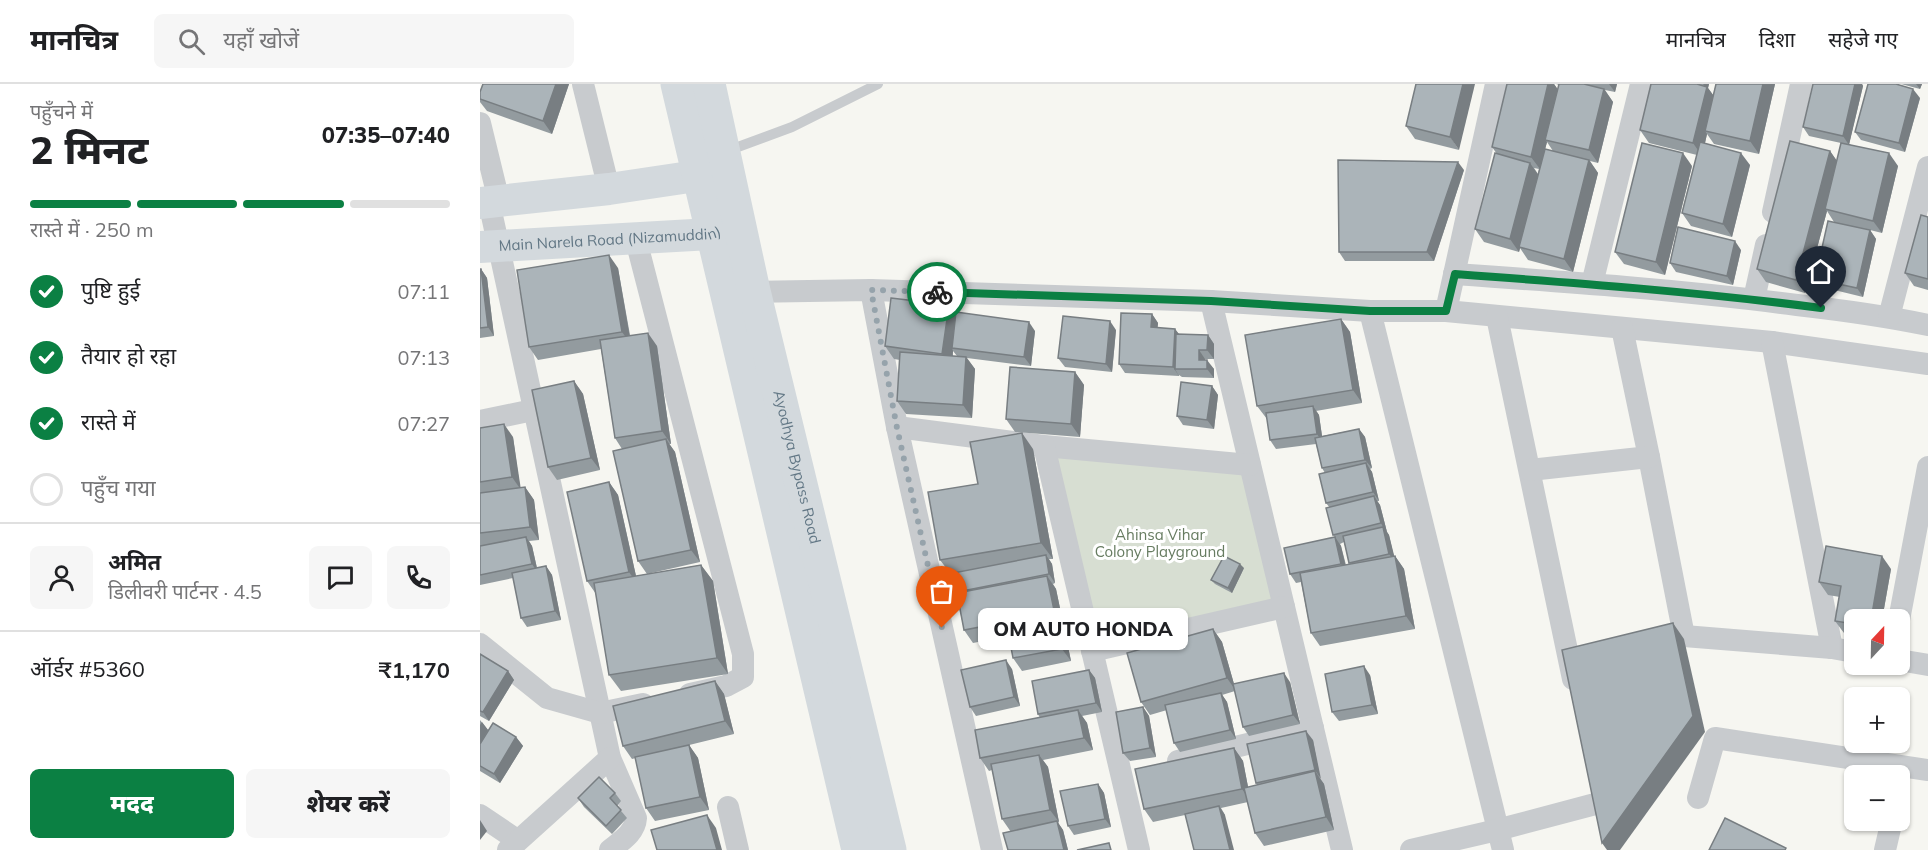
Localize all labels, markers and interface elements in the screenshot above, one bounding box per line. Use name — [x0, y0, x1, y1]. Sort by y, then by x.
search box — [154, 14, 574, 68]
text: मानचित्र — [30, 22, 118, 57]
icon: search — [175, 25, 208, 58]
text: यहाँ खोजें — [223, 26, 299, 54]
text: मानचित्र — [1666, 26, 1726, 52]
text: दिशा — [1759, 26, 1795, 52]
text: सहेजे गए — [1828, 26, 1898, 52]
text: पहुँचने में — [30, 99, 93, 124]
text: 07:35–07:40 — [322, 121, 450, 149]
text: 2 मिनट — [30, 125, 148, 174]
text: रास्ते में · 250 m — [30, 217, 154, 242]
street label: Main Narela Road (Nizamuddin) — [498, 221, 723, 255]
pin — [1795, 246, 1846, 308]
icon: home — [1804, 255, 1837, 288]
courier — [907, 262, 967, 322]
icon: check — [30, 275, 63, 308]
text: पुष्टि हुई — [81, 276, 140, 304]
icon: bike — [921, 276, 954, 309]
text: 07:11 — [397, 279, 450, 304]
icon: check — [30, 341, 63, 374]
text: तैयार हो रहा — [81, 342, 176, 370]
text: 07:13 — [397, 345, 450, 370]
street label: Ayodhya Bypass Road — [769, 388, 825, 546]
icon: check — [30, 407, 63, 440]
text: रास्ते में — [81, 408, 136, 436]
text: 07:27 — [397, 411, 450, 436]
text: पहुँच गया — [81, 474, 156, 502]
park label: Ahinsa Vihar Colony Playground — [1095, 525, 1225, 561]
button: person — [30, 546, 93, 609]
button: chat — [309, 546, 372, 609]
button: phone — [387, 546, 450, 609]
text: अमित — [108, 548, 161, 576]
pin — [916, 566, 967, 628]
icon: bag — [925, 575, 958, 608]
text: डिलीवरी पार्टनर · 4.5 — [108, 579, 262, 604]
callout: OM AUTO HONDA — [978, 607, 1188, 649]
north arrow — [1844, 609, 1910, 675]
map controls — [1844, 609, 1910, 831]
text: OM AUTO HONDA — [993, 616, 1173, 641]
text: ऑर्डर #5360 — [30, 655, 145, 683]
text: ₹1,170 — [379, 656, 450, 684]
button: + — [1844, 687, 1910, 753]
button: − — [1844, 765, 1910, 831]
button: मदद — [30, 769, 234, 838]
button: शेयर करें — [246, 769, 450, 838]

